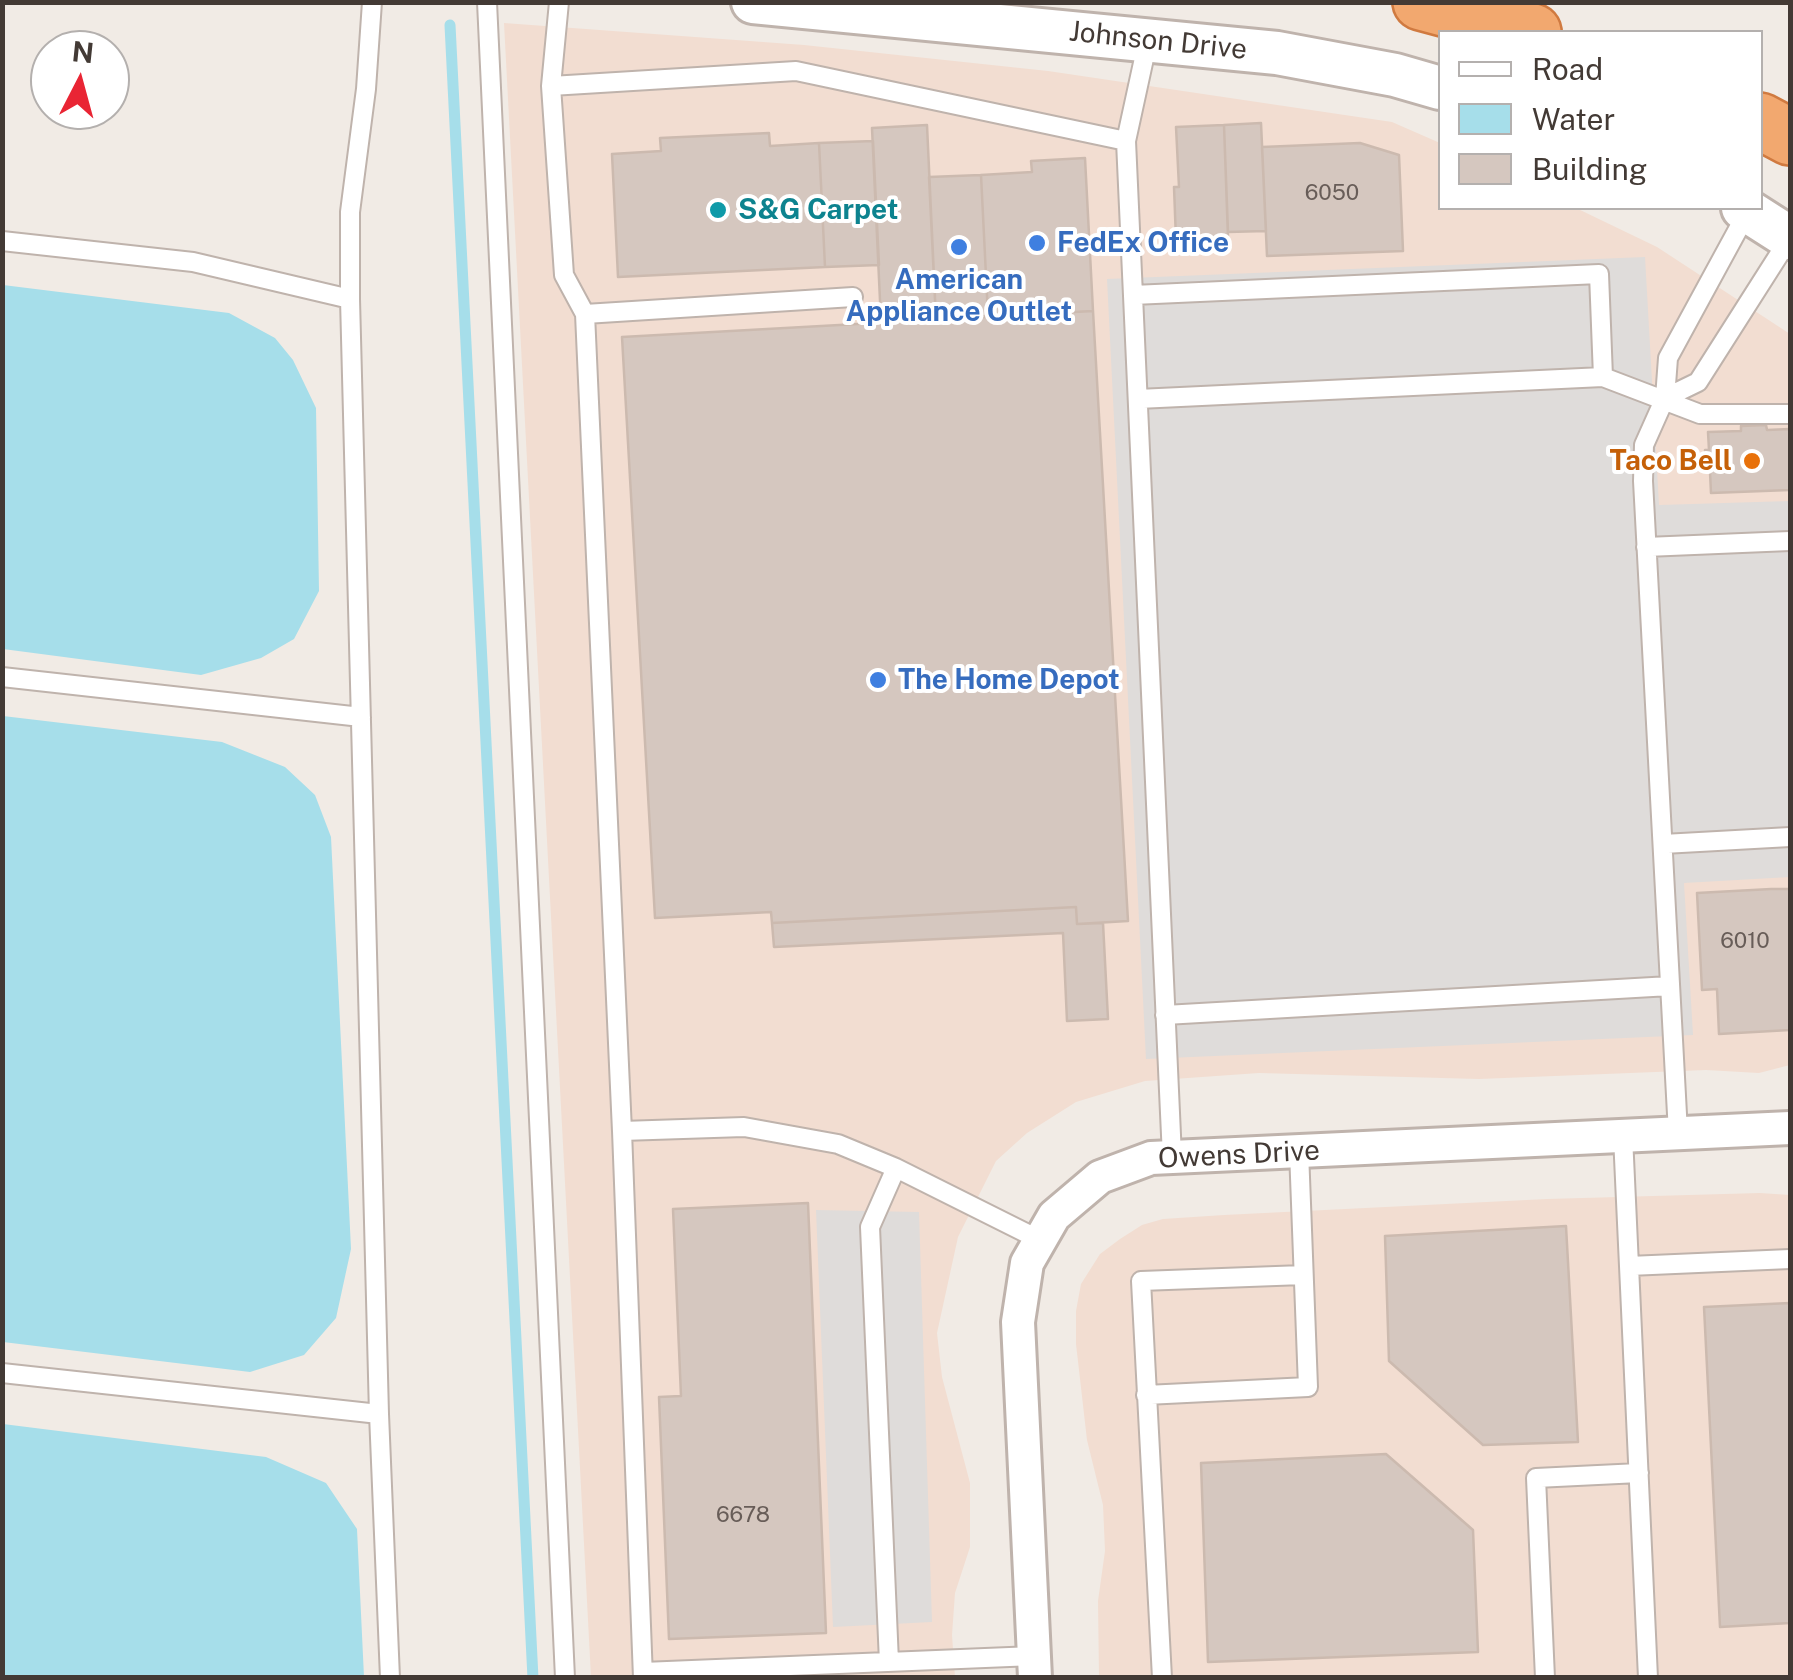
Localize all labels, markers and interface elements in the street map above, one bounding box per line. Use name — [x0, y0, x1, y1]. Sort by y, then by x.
street label: Johnson Drive — [1067, 15, 1249, 67]
north arrow — [30, 30, 130, 130]
legend — [1438, 30, 1763, 210]
text: N — [70, 34, 96, 69]
text: Road — [1532, 51, 1603, 87]
text: Water — [1532, 101, 1615, 137]
text: Building — [1532, 151, 1647, 187]
house number: 6050 — [1305, 180, 1359, 206]
place label: S&G Carpet — [738, 193, 898, 227]
marker: S&G Carpet — [707, 199, 729, 221]
place label: FedEx Office — [1057, 226, 1229, 260]
marker: FedEx Office — [1026, 232, 1048, 254]
marker: American Appliance Outlet — [948, 236, 970, 258]
place label: American Appliance Outlet — [846, 263, 1072, 329]
place label: Taco Bell — [1609, 444, 1732, 478]
marker: Taco Bell — [1741, 450, 1763, 472]
place label: The Home Depot — [898, 663, 1120, 697]
marker: The Home Depot — [867, 669, 889, 691]
house number: 6010 — [1720, 928, 1770, 954]
street label: Owens Drive — [1157, 1134, 1321, 1176]
house number: 6678 — [716, 1502, 770, 1528]

